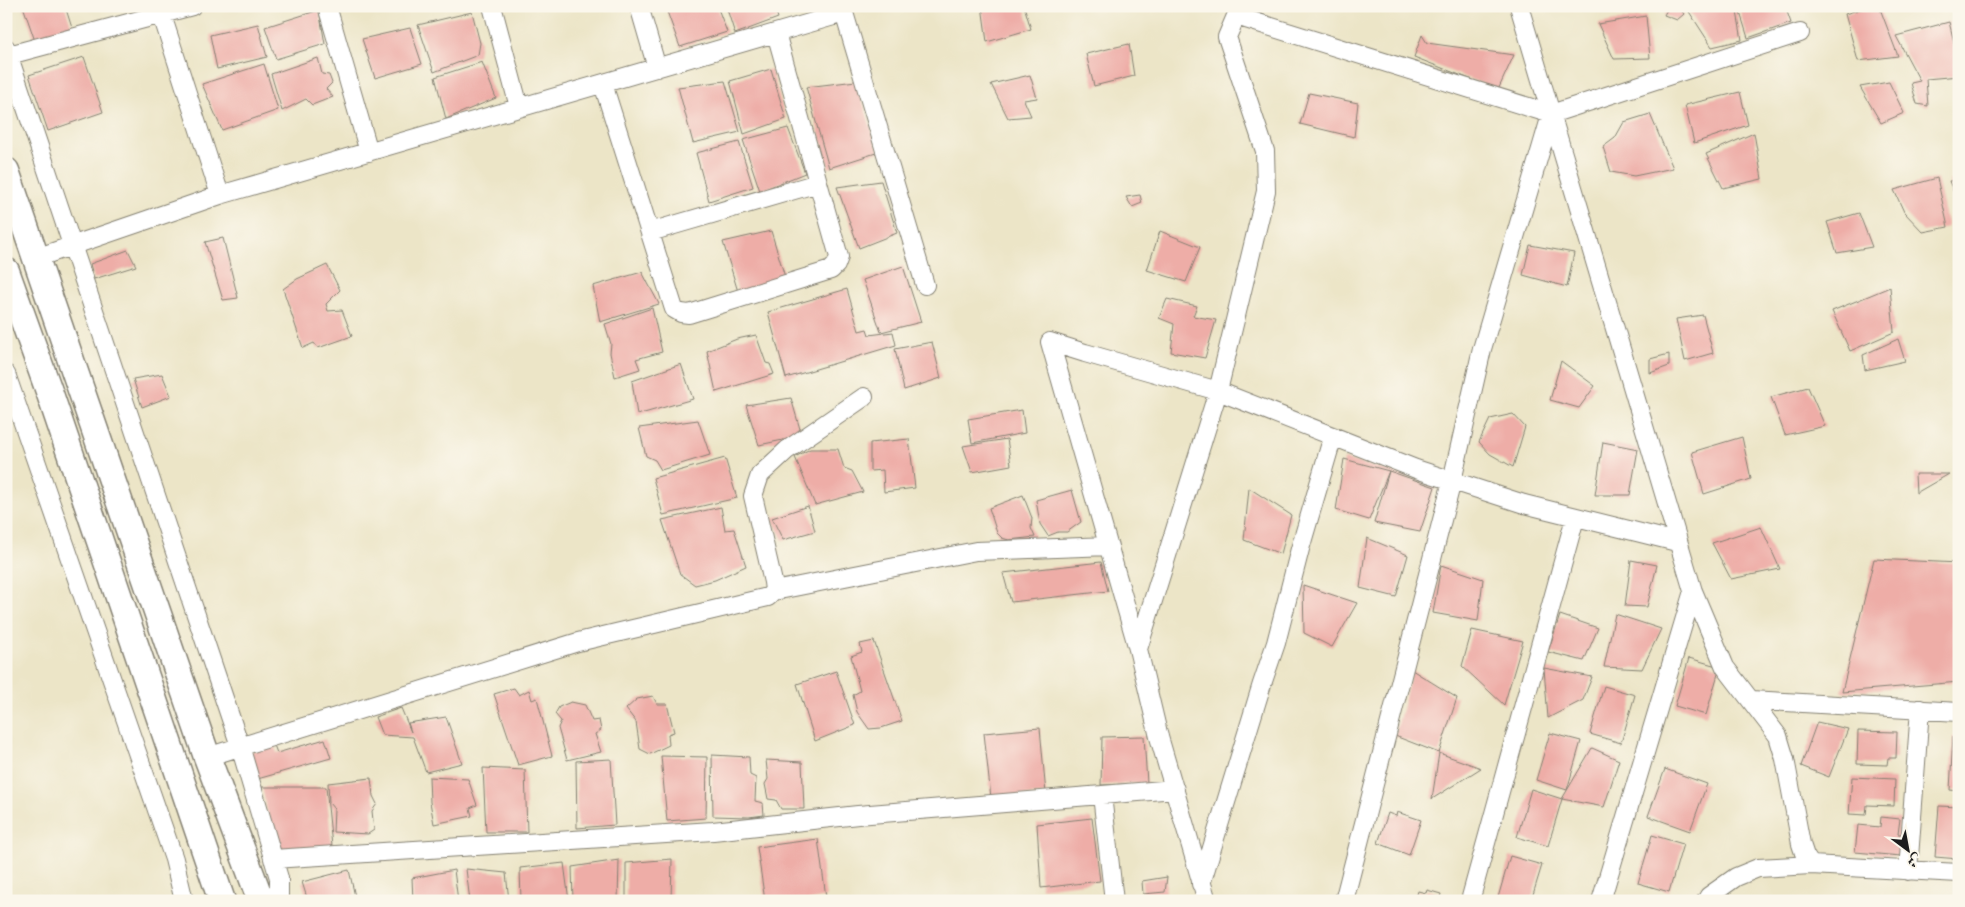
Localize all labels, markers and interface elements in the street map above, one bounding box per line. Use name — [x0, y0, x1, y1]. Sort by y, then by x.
north arrow — [1882, 824, 1932, 874]
text: ش — [1903, 847, 1925, 872]

